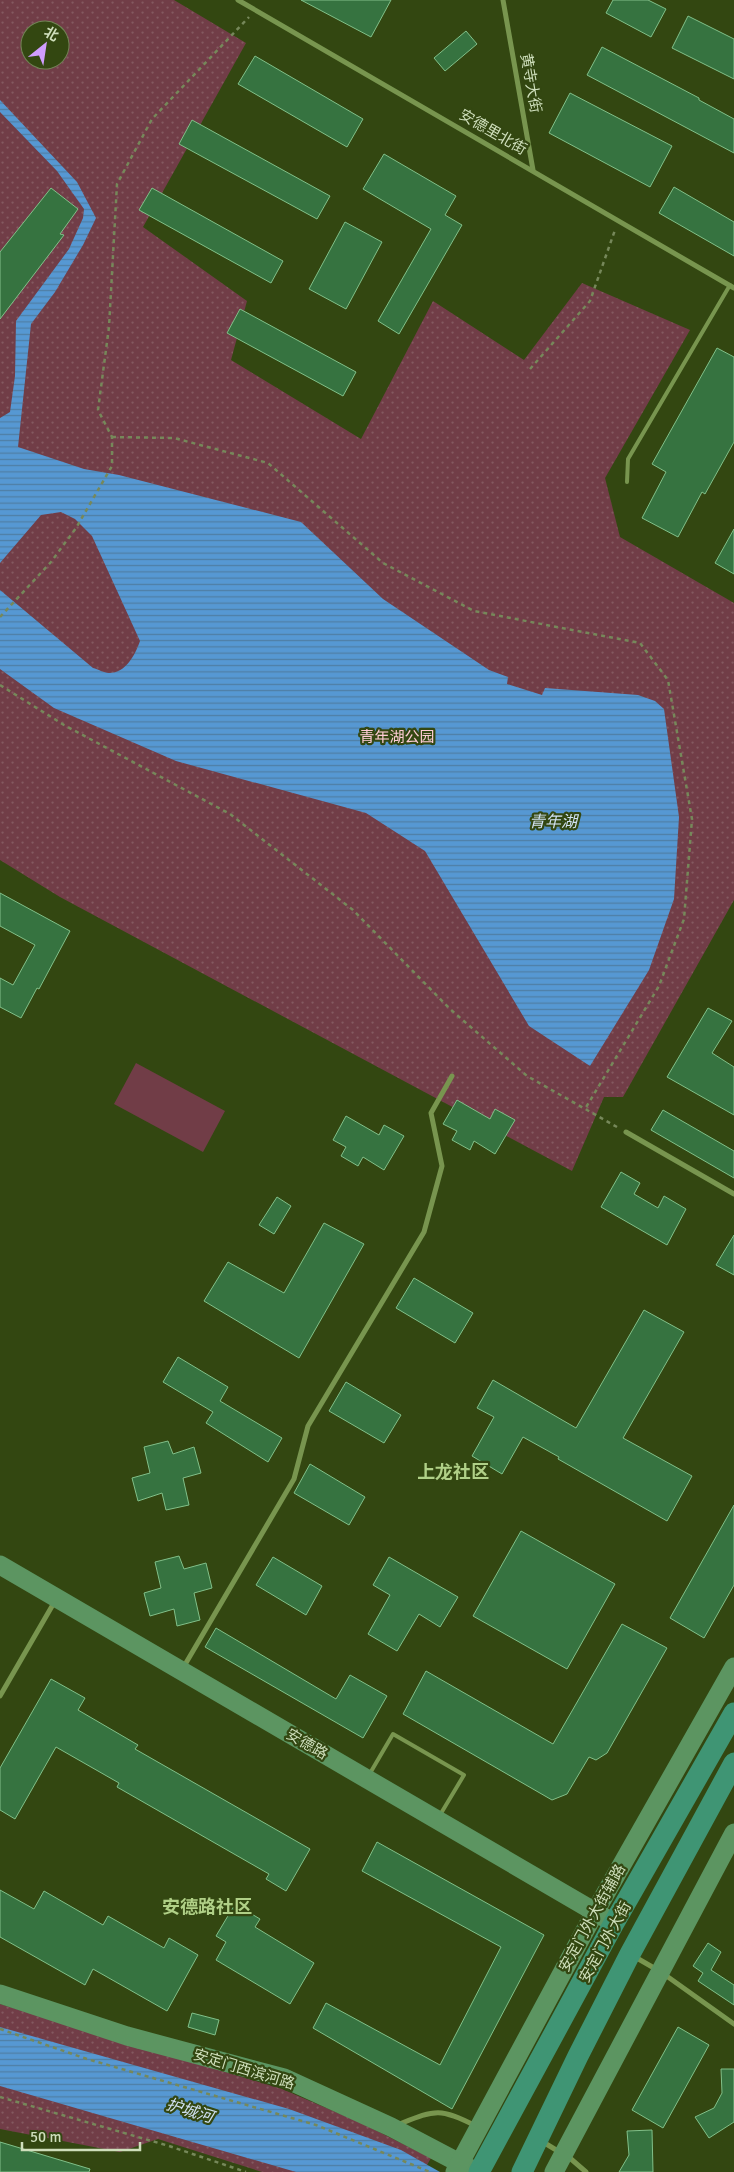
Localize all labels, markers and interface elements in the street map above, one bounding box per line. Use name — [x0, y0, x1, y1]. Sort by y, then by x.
north arrow — [20, 20, 70, 70]
text: 北 — [41, 23, 62, 45]
street label: 黄寺大街 — [517, 52, 545, 114]
street label: 安德里北街 — [456, 105, 530, 159]
park label: 青年湖公园 — [359, 728, 435, 746]
water label: 青年湖 — [529, 812, 580, 832]
district label: 上龙社区 — [417, 1461, 489, 1483]
street label: 安德路 — [283, 1725, 331, 1763]
street label: 安定门外大街辅路 — [555, 1861, 629, 1975]
district label: 安德路社区 — [162, 1896, 252, 1918]
street label: 安定门外大街 — [575, 1898, 635, 1986]
street label: 安定门西滨河路 — [191, 2045, 297, 2093]
water label: 护城河 — [164, 2094, 218, 2128]
scale bar — [22, 2120, 140, 2152]
text: 50 m — [30, 2128, 61, 2146]

